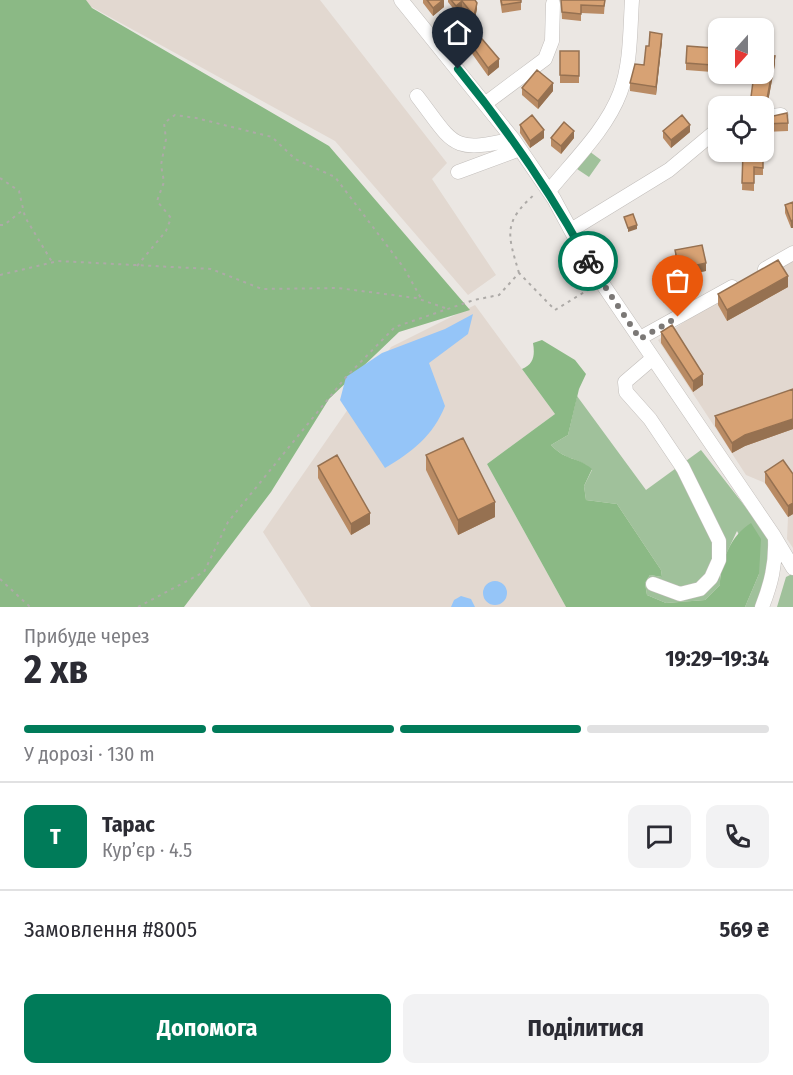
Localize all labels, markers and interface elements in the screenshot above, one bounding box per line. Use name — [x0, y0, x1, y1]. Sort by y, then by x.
pin — [432, 7, 483, 69]
icon: home — [441, 16, 474, 49]
north arrow — [708, 18, 774, 84]
map controls — [708, 18, 774, 162]
button: locate — [708, 96, 774, 162]
courier — [558, 231, 618, 291]
icon: bike — [572, 245, 605, 278]
pin — [652, 255, 703, 317]
icon: bag — [661, 264, 694, 297]
text: Прибуде через — [24, 624, 150, 648]
text: 19:29–19:34 — [665, 645, 769, 672]
text: 2 хв — [24, 647, 88, 693]
text: У дорозі · 130 m — [24, 742, 155, 766]
button: chat — [628, 805, 691, 868]
button: phone — [706, 805, 769, 868]
text: Тарас — [102, 811, 155, 838]
text: Т — [50, 823, 61, 850]
text: Кур’єр · 4.5 — [102, 838, 192, 862]
text: Замовлення #8005 — [24, 916, 197, 943]
text: 569 ₴ — [719, 916, 769, 943]
button: Допомога — [24, 994, 391, 1063]
button: Поділитися — [403, 994, 769, 1063]

